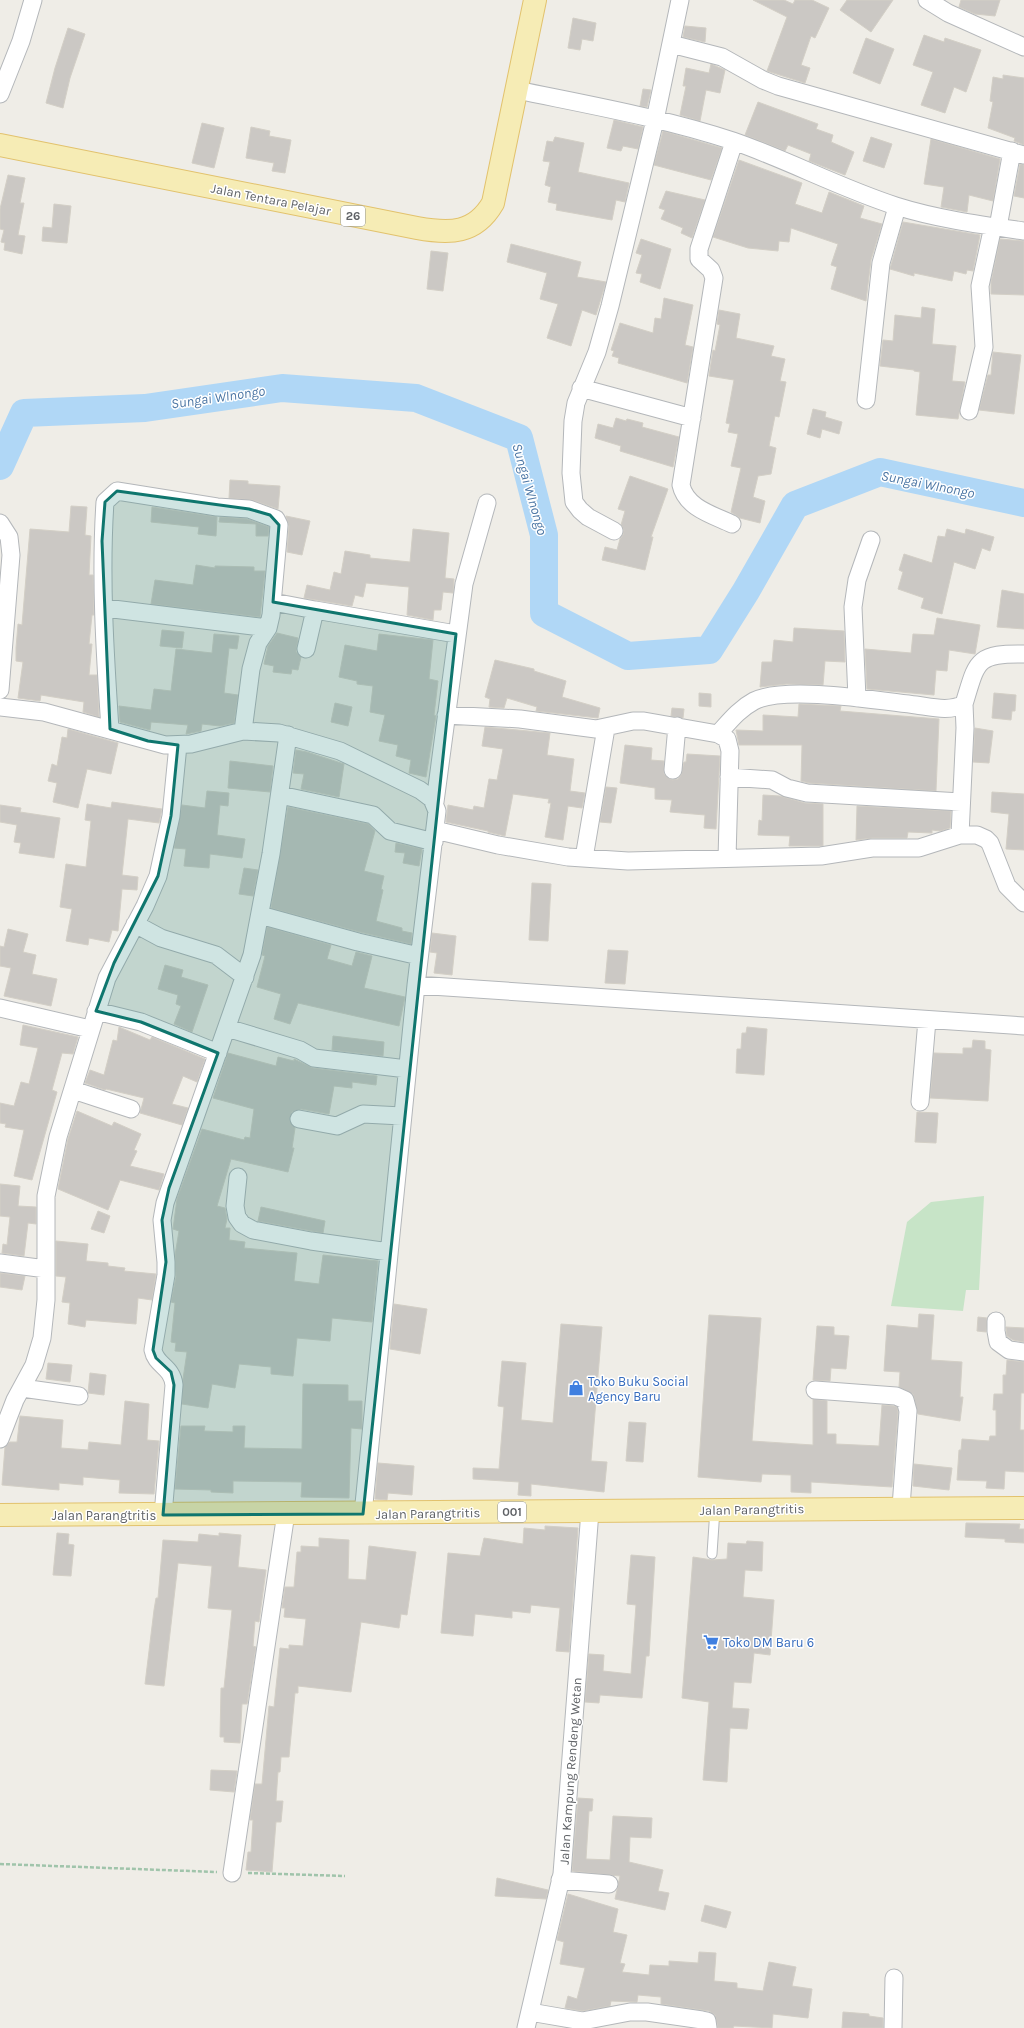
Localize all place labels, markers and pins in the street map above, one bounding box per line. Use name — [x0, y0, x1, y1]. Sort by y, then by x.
place label: Toko Buku Social Agency Baru — [588, 1374, 689, 1404]
shop icon: Toko Buku Social Agency Baru — [567, 1379, 585, 1397]
supermarket icon: Toko DM Baru 6 — [702, 1633, 720, 1651]
place label: Toko DM Baru 6 — [723, 1635, 814, 1650]

